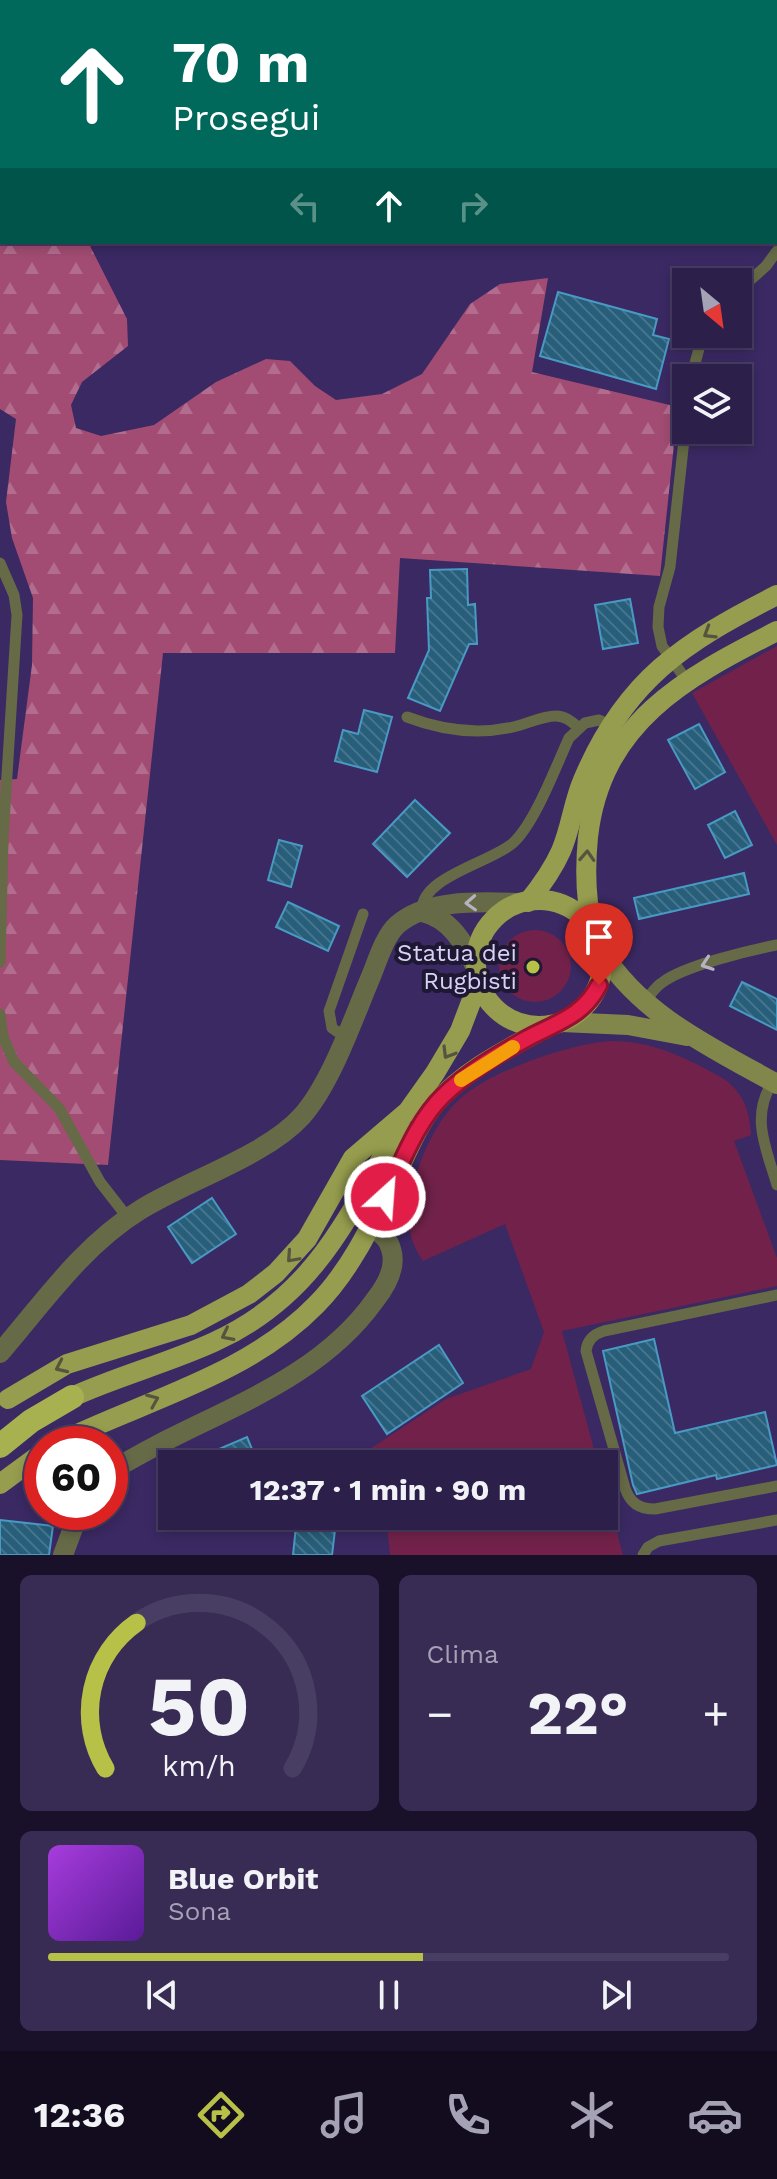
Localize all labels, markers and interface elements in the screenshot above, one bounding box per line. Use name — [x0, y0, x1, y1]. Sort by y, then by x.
text: 70 m — [172, 30, 309, 96]
icon: ahead — [40, 32, 144, 136]
text: Prosegui — [172, 97, 320, 139]
icon: left — [283, 184, 327, 228]
icon: ahead — [367, 184, 411, 228]
icon: right — [451, 184, 495, 228]
north arrow — [672, 268, 752, 348]
map controls — [672, 268, 752, 444]
button: layers — [672, 364, 752, 444]
one-way arrow — [703, 623, 718, 638]
one-way arrow — [579, 849, 596, 862]
one-way arrow — [464, 894, 477, 911]
pin — [565, 903, 633, 985]
icon: arrive — [577, 915, 621, 959]
place label: Statua dei Rugbisti — [397, 939, 517, 995]
one-way arrow — [701, 955, 715, 971]
marker: Statua dei Rugbisti — [524, 958, 542, 976]
one-way arrow — [442, 1044, 458, 1059]
position arrow — [343, 1155, 427, 1239]
one-way arrow — [287, 1247, 301, 1262]
one-way arrow — [220, 1326, 235, 1341]
one-way arrow — [54, 1358, 69, 1374]
one-way arrow — [144, 1394, 159, 1410]
speed limit sign: 60 — [24, 1426, 128, 1530]
text: 12:37 · 1 min · 90 m — [250, 1472, 526, 1507]
text: Clima — [427, 1639, 499, 1669]
text: 50 — [148, 1658, 250, 1755]
text: 22° — [527, 1678, 628, 1749]
text: − — [427, 1688, 453, 1740]
text: + — [702, 1688, 729, 1740]
text: km/h — [162, 1749, 236, 1783]
text: Blue Orbit — [168, 1861, 318, 1896]
text: Sona — [168, 1896, 231, 1926]
icon: previous — [140, 1973, 184, 2017]
icon: pause — [367, 1973, 411, 2017]
icon: next — [594, 1973, 638, 2017]
icon: directions — [193, 2087, 249, 2143]
icon: music — [316, 2087, 372, 2143]
icon: phone — [440, 2087, 496, 2143]
icon: climate — [564, 2087, 620, 2143]
icon: car — [687, 2087, 743, 2143]
text: 12:36 — [34, 2094, 125, 2136]

